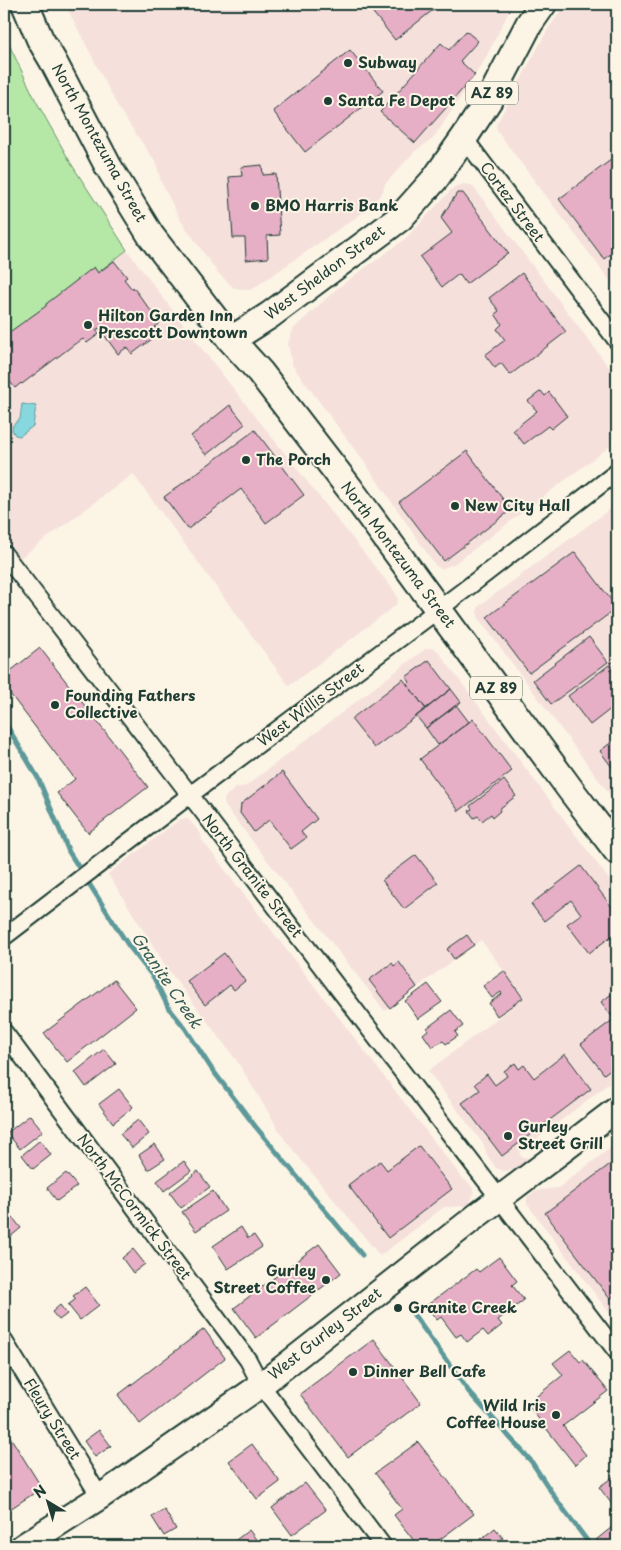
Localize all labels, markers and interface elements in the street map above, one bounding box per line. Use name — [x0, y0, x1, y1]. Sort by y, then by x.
place label: Subway — [358, 50, 417, 73]
marker: Subway — [342, 57, 354, 69]
street label: North Montezuma Street — [47, 59, 154, 226]
road number: AZ 89 — [466, 82, 518, 105]
place label: Santa Fe Depot — [338, 88, 456, 111]
marker: Santa Fe Depot — [322, 95, 334, 107]
street label: Cortez Street — [475, 156, 551, 246]
place label: BMO Harris Bank — [265, 193, 398, 216]
marker: BMO Harris Bank — [249, 200, 261, 212]
street label: West Sheldon Street — [259, 219, 389, 325]
place label: Hilton Garden Inn Prescott Downtown — [98, 303, 248, 343]
marker: Hilton Garden Inn Prescott Downtown — [82, 319, 94, 331]
place label: The Porch — [256, 447, 331, 470]
marker: The Porch — [240, 454, 252, 466]
street label: North Montezuma Street — [336, 476, 462, 632]
place label: New City Hall — [465, 493, 570, 516]
marker: New City Hall — [449, 500, 461, 512]
street label: West Willis Street — [252, 656, 368, 752]
road number: AZ 89 — [470, 676, 522, 700]
place label: Founding Fathers Collective — [65, 683, 195, 723]
marker: Founding Fathers Collective — [49, 699, 61, 711]
street label: North Granite Street — [197, 808, 309, 942]
water label: Granite Creek — [127, 927, 210, 1033]
place label: Gurley Street Grill — [518, 1114, 603, 1154]
street label: North McCormick Street — [73, 1128, 198, 1284]
marker: Gurley Street Grill — [502, 1130, 514, 1142]
place label: Gurley Street Coffee — [214, 1258, 317, 1298]
marker: Gurley Street Coffee — [320, 1274, 332, 1286]
street label: West Gurley Street — [262, 1281, 386, 1385]
place label: Granite Creek — [408, 1295, 517, 1318]
marker: Granite Creek — [392, 1302, 404, 1314]
place label: Dinner Bell Cafe — [363, 1359, 486, 1382]
marker: Dinner Bell Cafe — [347, 1366, 359, 1378]
street label: Fleury Street — [19, 1373, 88, 1464]
place label: Wild Iris Coffee House — [446, 1393, 546, 1433]
marker: Wild Iris Coffee House — [550, 1409, 562, 1421]
north arrow — [22, 1478, 72, 1528]
text: N — [29, 1480, 51, 1503]

